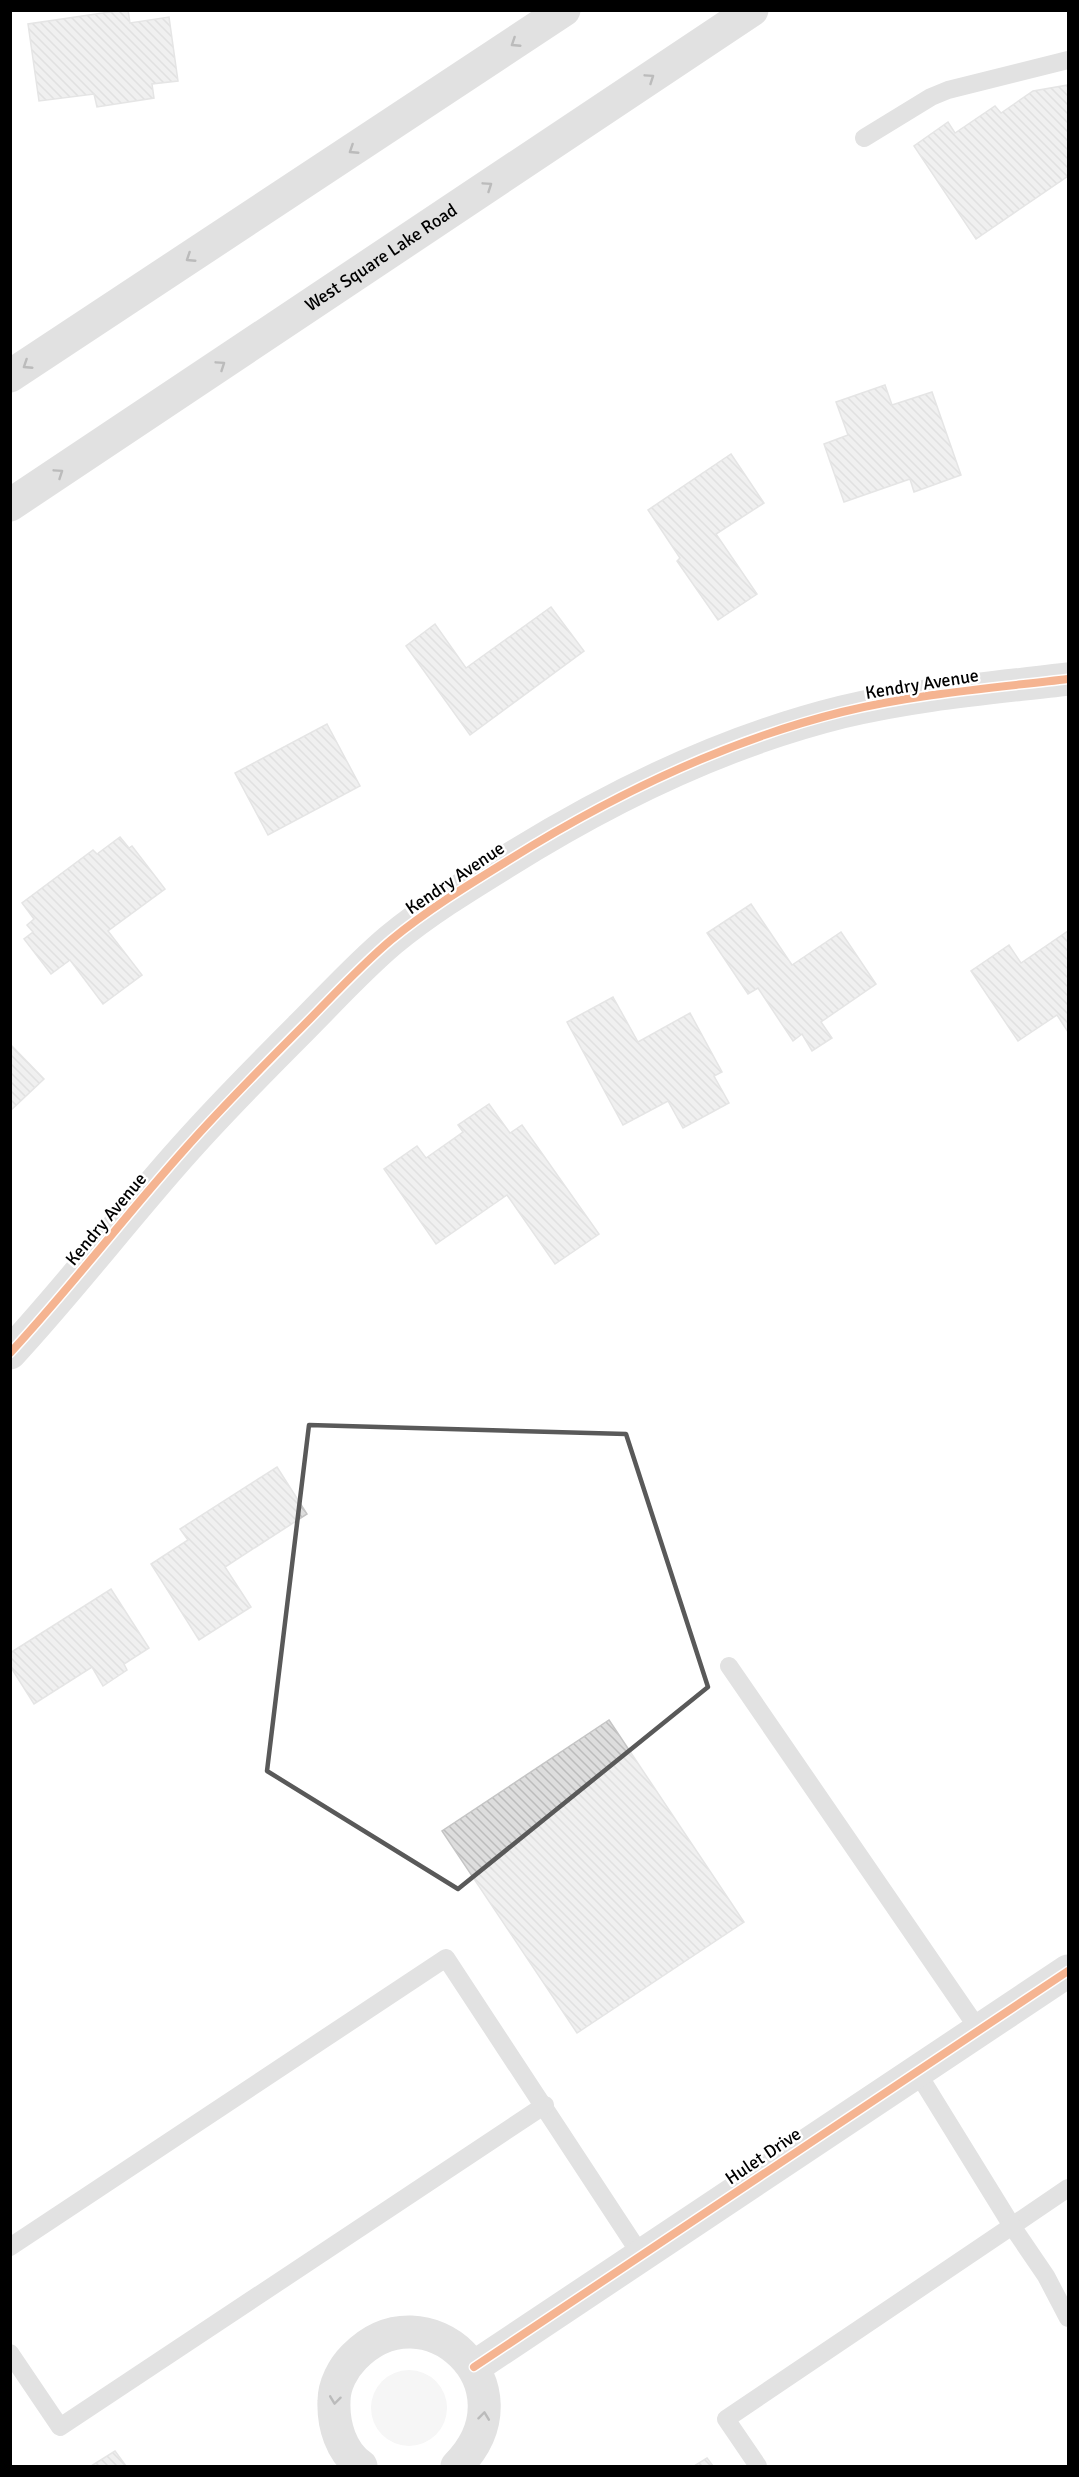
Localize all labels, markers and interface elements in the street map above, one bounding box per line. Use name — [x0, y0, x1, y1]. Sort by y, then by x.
one-way arrow — [511, 36, 522, 47]
one-way arrow — [644, 74, 655, 85]
one-way arrow — [348, 143, 359, 154]
one-way arrow — [482, 182, 493, 193]
street label: West Square Lake Road — [301, 199, 461, 316]
one-way arrow — [186, 250, 196, 262]
one-way arrow — [23, 358, 34, 369]
one-way arrow — [215, 361, 226, 372]
one-way arrow — [52, 469, 63, 480]
street label: Kendry Avenue — [864, 664, 980, 704]
street label: Kendry Avenue — [401, 837, 509, 919]
street label: Kendry Avenue — [61, 1168, 151, 1270]
street label: Hulet Drive — [721, 2123, 805, 2189]
one-way arrow — [329, 2395, 342, 2404]
one-way arrow — [477, 2412, 489, 2421]

